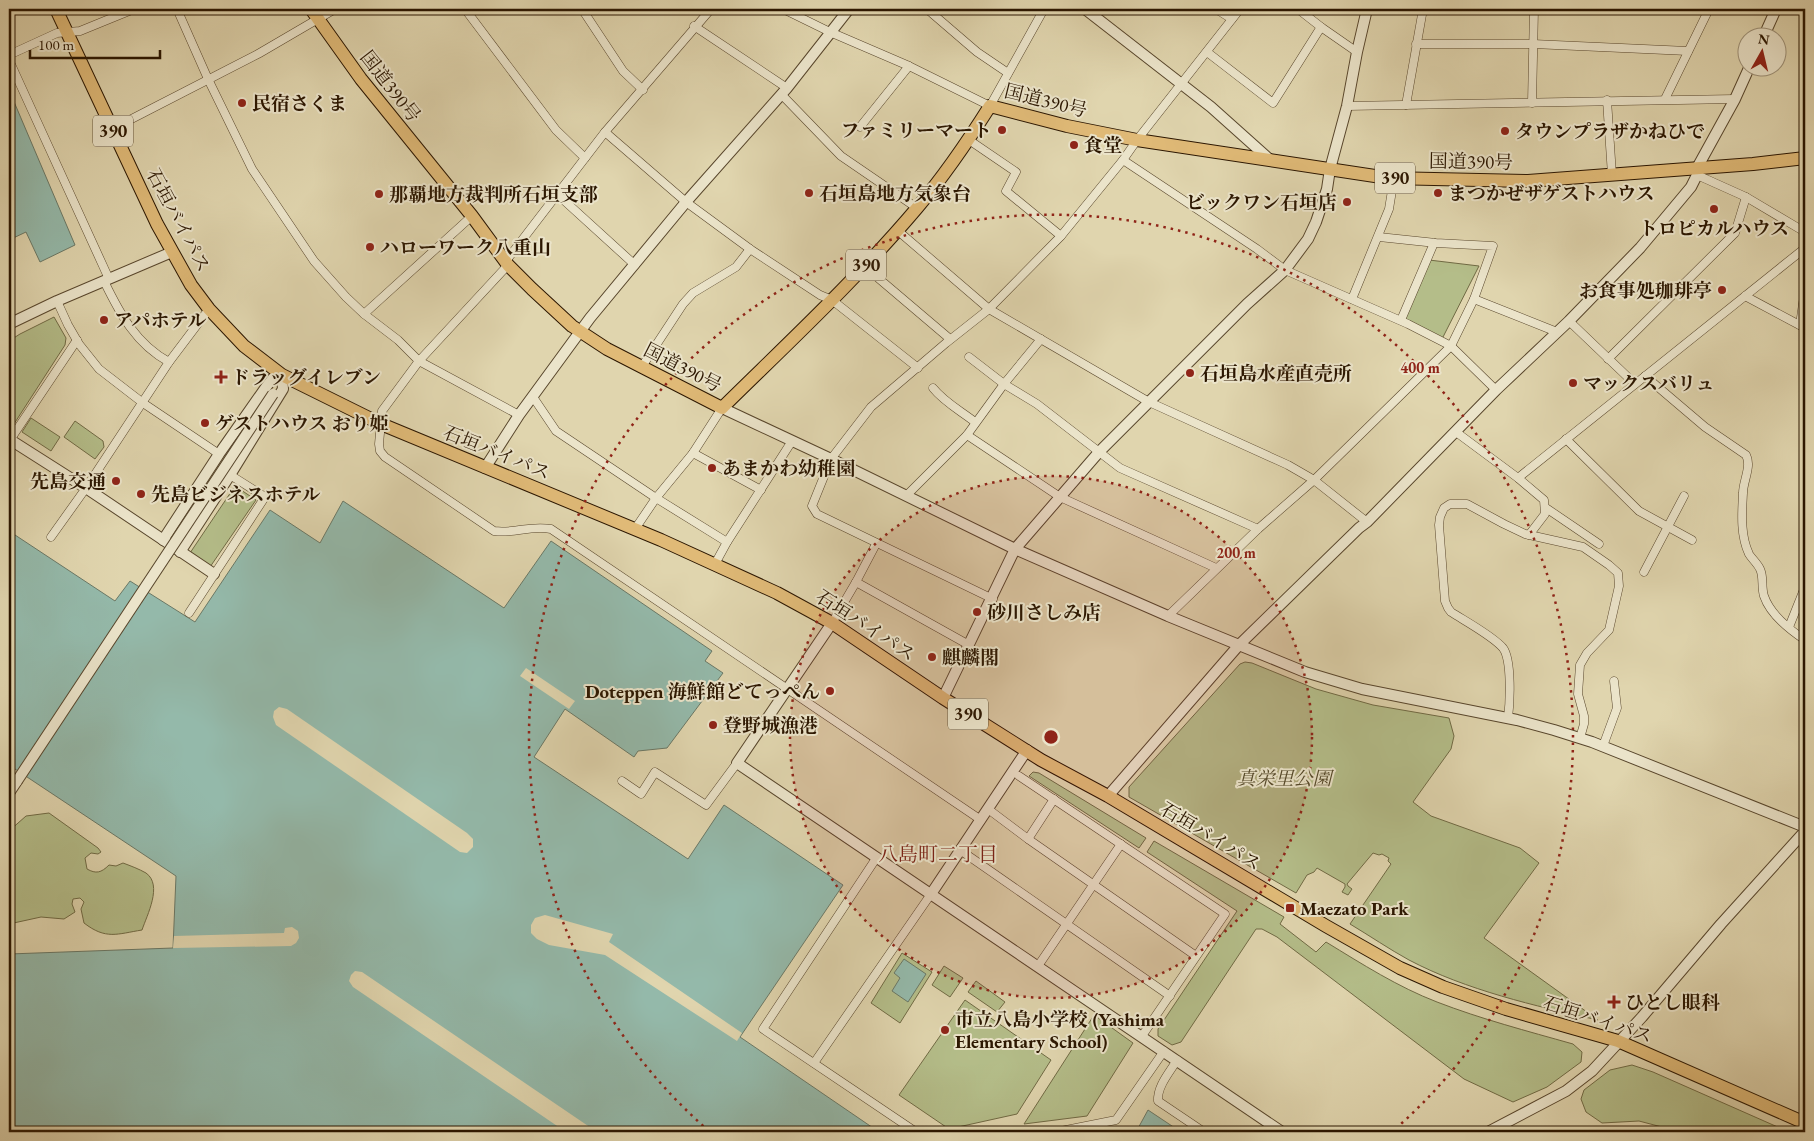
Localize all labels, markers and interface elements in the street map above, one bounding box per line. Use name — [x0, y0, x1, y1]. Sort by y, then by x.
scale bar — [30, 28, 160, 60]
north arrow — [1736, 28, 1786, 78]
text: N — [1757, 29, 1771, 49]
text: 100 m — [38, 35, 75, 54]
street label: 国道390号 — [355, 45, 426, 127]
street label: 国道390号 — [1002, 78, 1090, 123]
place label: 民宿さくま — [252, 91, 347, 116]
marker: 民宿さくま — [236, 97, 248, 109]
road number: 390 — [93, 115, 133, 146]
place label: ファミリーマート — [840, 118, 992, 143]
place label: タウンプラザかねひで — [1515, 119, 1705, 144]
marker: ファミリーマート — [996, 124, 1008, 136]
marker: タウンプラザかねひで — [1499, 125, 1511, 137]
place label: 食堂 — [1084, 133, 1122, 158]
marker: 食堂 — [1068, 139, 1080, 151]
street label: 国道390号 — [1429, 148, 1513, 175]
road number: 390 — [1375, 162, 1415, 194]
street label: 石垣バイパス — [141, 164, 216, 276]
place label: 石垣島地方気象台 — [819, 181, 971, 206]
place label: まつかぜザゲストハウス — [1448, 181, 1655, 206]
place label: 那覇地方裁判所石垣支部 — [389, 182, 598, 207]
marker: 石垣島地方気象台 — [803, 187, 815, 199]
marker: まつかぜザゲストハウス — [1432, 187, 1444, 199]
marker: 那覇地方裁判所石垣支部 — [373, 188, 385, 200]
place label: ビックワン石垣店 — [1186, 190, 1337, 215]
marker: ビックワン石垣店 — [1341, 196, 1353, 208]
marker: トロピカルハウス — [1708, 203, 1720, 215]
place label: トロピカルハウス — [1639, 216, 1789, 241]
place label: ハローワーク八重山 — [380, 235, 551, 260]
marker: ハローワーク八重山 — [364, 241, 376, 253]
road number: 390 — [846, 250, 886, 280]
place label: お食事処珈琲亭 — [1579, 278, 1712, 303]
marker: お食事処珈琲亭 — [1716, 284, 1728, 296]
place label: アパホテル — [114, 308, 207, 333]
marker: アパホテル — [98, 314, 110, 326]
street label: 国道390号 — [640, 337, 726, 398]
text: 400 m — [1400, 358, 1440, 377]
place label: 石垣島水産直売所 — [1200, 361, 1352, 386]
place label: ドラッグイレブン — [231, 365, 381, 390]
marker: 石垣島水産直売所 — [1184, 367, 1196, 379]
marker: ドラッグイレブン — [215, 371, 227, 383]
place label: マックスバリュ — [1583, 371, 1714, 396]
marker: マックスバリュ — [1567, 377, 1579, 389]
place label: ゲストハウス おり姫 — [215, 411, 389, 436]
marker: ゲストハウス おり姫 — [199, 417, 211, 429]
street label: 石垣バイパス — [439, 420, 554, 485]
place label: あまかわ幼稚園 — [722, 456, 855, 481]
marker: あまかわ幼稚園 — [706, 462, 718, 474]
place label: 先島交通 — [30, 469, 106, 494]
marker: 先島交通 — [110, 475, 122, 487]
place label: 先島ビジネスホテル — [151, 482, 320, 507]
marker: 先島ビジネスホテル — [135, 488, 147, 500]
text: 200 m — [1216, 543, 1256, 562]
street label: 石垣バイパス — [811, 584, 920, 667]
place label: 砂川さしみ店 — [987, 600, 1101, 625]
marker: 砂川さしみ店 — [971, 606, 983, 618]
place label: 麒麟閣 — [942, 645, 999, 670]
marker: 麒麟閣 — [926, 651, 938, 663]
place label: Doteppen 海鮮館どてっぺん — [585, 679, 820, 704]
marker: Doteppen 海鮮館どてっぺん — [824, 685, 836, 697]
road number: 390 — [948, 699, 988, 730]
place label: 登野城漁港 — [723, 713, 818, 738]
marker: 登野城漁港 — [707, 719, 719, 731]
centre of rings — [1042, 728, 1060, 746]
park label: 真栄里公園 — [1236, 766, 1334, 791]
street label: 石垣バイパス — [1156, 796, 1266, 876]
district label: 八島町二丁目 — [878, 841, 998, 867]
place label: Maezato Park — [1300, 896, 1409, 921]
marker: Maezato Park — [1284, 902, 1296, 914]
street label: 石垣バイパス — [1540, 990, 1656, 1049]
place label: ひとし眼科 — [1625, 990, 1720, 1015]
marker: ひとし眼科 — [1607, 995, 1621, 1009]
place label: 市立八島小学校 (Yashima Elementary School) — [955, 1007, 1165, 1054]
marker: 市立八島小学校 (Yashima Elementary School) — [939, 1024, 951, 1036]

